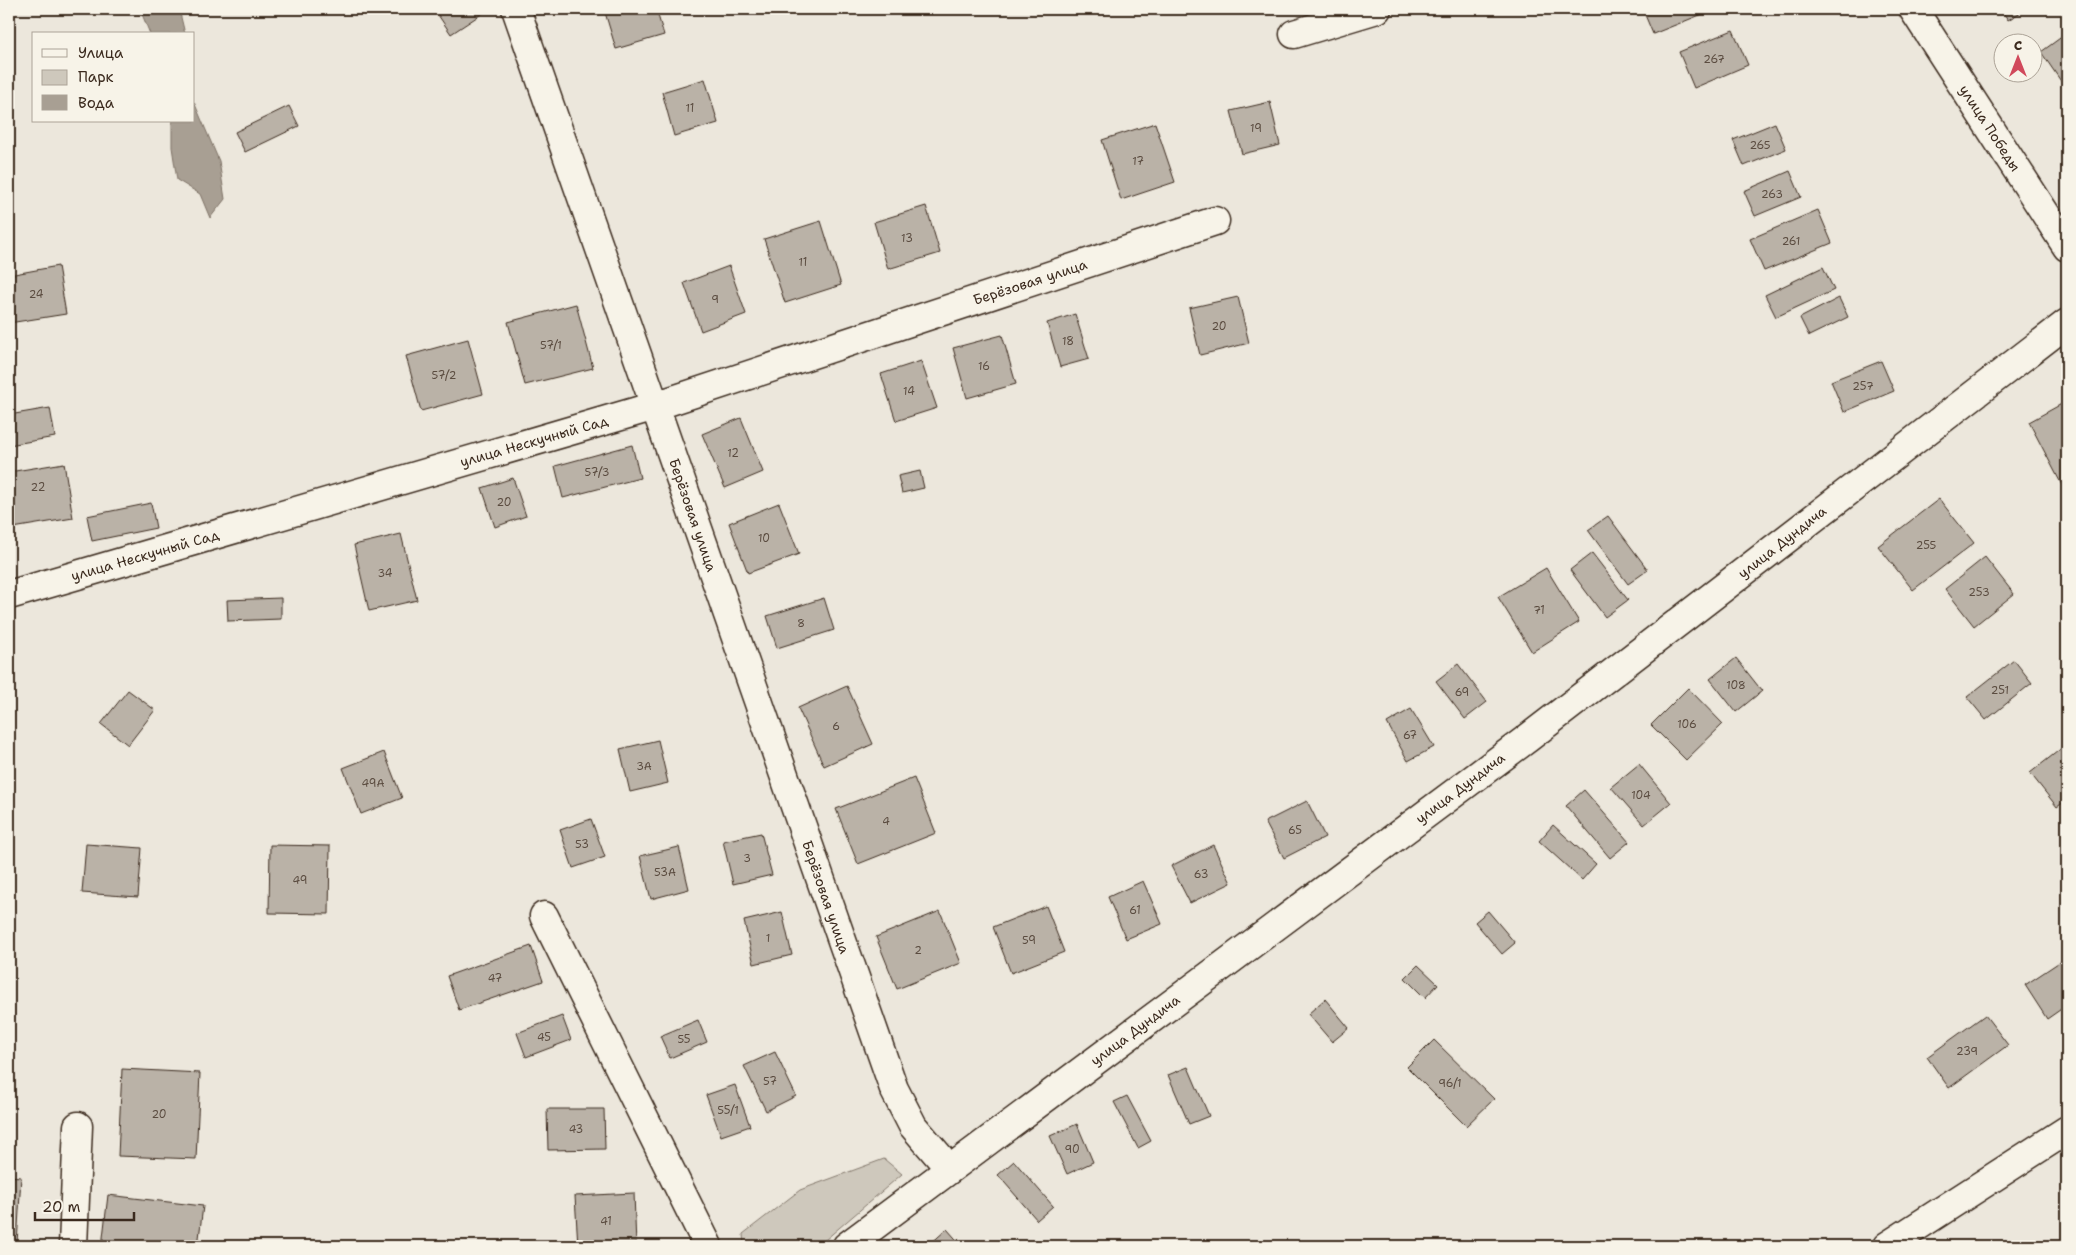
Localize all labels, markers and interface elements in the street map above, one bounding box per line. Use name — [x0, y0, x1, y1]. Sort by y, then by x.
legend — [32, 32, 195, 122]
north arrow — [1994, 32, 2044, 82]
text: С — [2014, 36, 2022, 54]
text: Улица — [78, 43, 124, 63]
house number: 267 — [1703, 52, 1725, 67]
text: Парк — [78, 67, 114, 87]
street label: улица Победы — [1955, 81, 2025, 175]
text: Вода — [78, 93, 115, 113]
house number: 11 — [686, 101, 694, 116]
house number: 19 — [1250, 121, 1262, 136]
house number: 265 — [1749, 138, 1771, 153]
house number: 17 — [1132, 154, 1144, 169]
house number: 263 — [1761, 187, 1783, 202]
house number: 13 — [901, 231, 913, 246]
house number: 261 — [1782, 234, 1800, 249]
house number: 11 — [799, 255, 807, 270]
street label: Берёзовая улица — [971, 255, 1090, 309]
house number: 24 — [29, 287, 44, 302]
house number: 9 — [711, 292, 719, 307]
house number: 20 — [1211, 319, 1227, 334]
house number: 18 — [1062, 334, 1074, 349]
house number: 57/1 — [540, 338, 562, 353]
house number: 16 — [978, 359, 990, 374]
house number: 57/2 — [432, 368, 456, 383]
house number: 257 — [1852, 379, 1874, 394]
house number: 14 — [903, 384, 915, 399]
street label: улица Нескучный Сад — [458, 411, 610, 471]
house number: 12 — [727, 446, 739, 461]
street label: Берёзовая улица — [665, 456, 721, 574]
house number: 57/3 — [585, 465, 609, 480]
house number: 22 — [31, 480, 45, 495]
house number: 20 — [496, 495, 512, 510]
street label: улица Дундича — [1734, 502, 1830, 582]
street label: улица Нескучный Сад — [69, 525, 221, 585]
house number: 10 — [758, 531, 770, 546]
house number: 255 — [1916, 538, 1937, 553]
house number: 34 — [378, 566, 393, 581]
house number: 253 — [1968, 585, 1990, 600]
house number: 71 — [1533, 603, 1545, 618]
house number: 8 — [797, 616, 805, 631]
house number: 108 — [1726, 678, 1746, 693]
house number: 251 — [1991, 683, 2009, 698]
house number: 69 — [1455, 685, 1469, 700]
house number: 106 — [1677, 717, 1697, 732]
house number: 6 — [832, 719, 840, 734]
house number: 67 — [1403, 728, 1417, 743]
street label: улица Дундича — [1412, 748, 1509, 827]
house number: 3А — [636, 759, 652, 774]
house number: 49А — [362, 776, 384, 791]
house number: 104 — [1631, 788, 1651, 803]
house number: 4 — [882, 814, 890, 829]
house number: 65 — [1288, 823, 1302, 838]
house number: 53 — [575, 837, 589, 852]
street label: Берёзовая улица — [798, 838, 854, 956]
house number: 3 — [743, 851, 751, 866]
house number: 53А — [654, 865, 676, 880]
house number: 63 — [1194, 867, 1208, 882]
house number: 49 — [293, 873, 307, 888]
house number: 61 — [1129, 903, 1141, 918]
house number: 1 — [766, 931, 770, 946]
house number: 59 — [1022, 933, 1036, 948]
house number: 2 — [914, 943, 922, 958]
house number: 47 — [488, 971, 503, 986]
street label: улица Дундича — [1087, 990, 1184, 1069]
house number: 45 — [537, 1030, 551, 1045]
house number: 55 — [677, 1032, 691, 1047]
house number: 239 — [1956, 1044, 1978, 1059]
house number: 57 — [763, 1074, 777, 1089]
house number: 96/1 — [1438, 1076, 1462, 1091]
house number: 55/1 — [717, 1103, 739, 1118]
house number: 20 — [151, 1107, 167, 1122]
house number: 43 — [569, 1122, 583, 1137]
house number: 90 — [1064, 1142, 1080, 1157]
scale bar — [35, 1190, 134, 1222]
text: 20 m — [42, 1197, 81, 1217]
house number: 41 — [600, 1214, 612, 1229]

